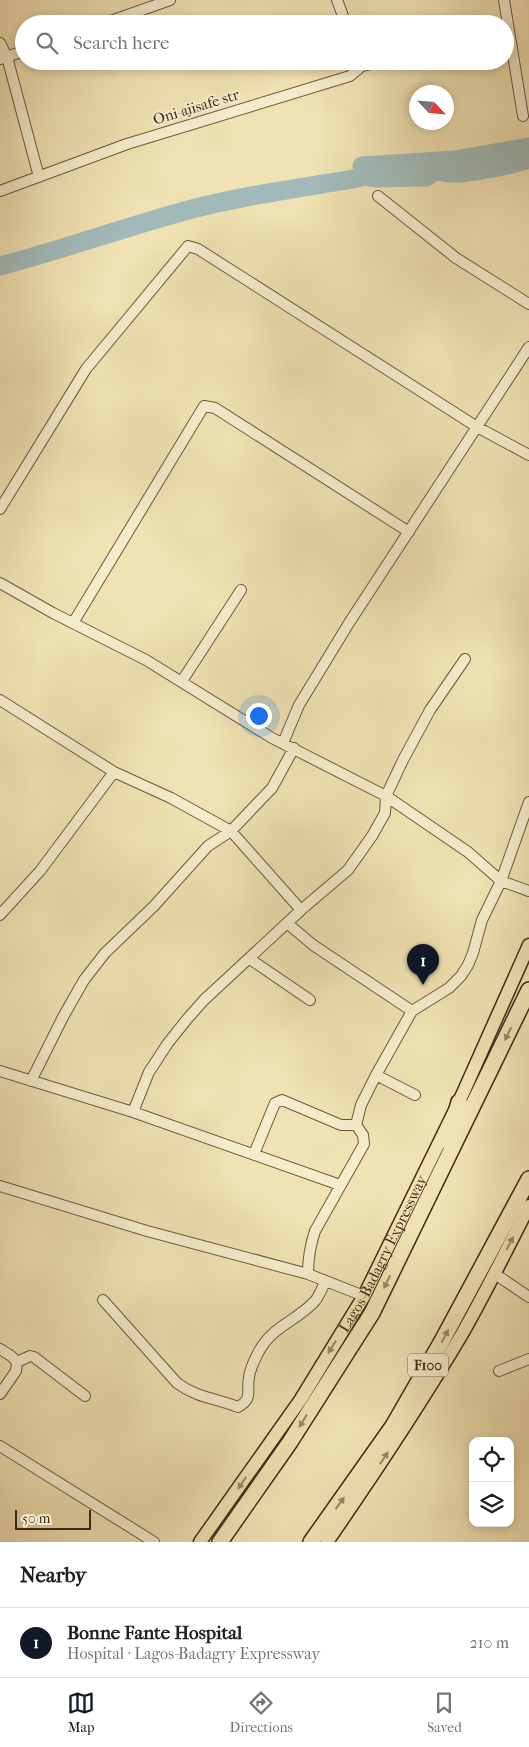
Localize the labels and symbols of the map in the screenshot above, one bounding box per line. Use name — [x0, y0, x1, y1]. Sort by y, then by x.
street label: Oni-ajisafe str — [151, 85, 242, 129]
north arrow — [409, 85, 454, 130]
your location — [246, 703, 272, 729]
pin: 1 — [407, 944, 439, 985]
one-way arrow — [504, 1027, 512, 1041]
street label: Lagos-Badagry Expressway — [335, 1171, 431, 1336]
one-way arrow — [506, 1235, 514, 1250]
one-way arrow — [383, 1275, 391, 1289]
one-way arrow — [441, 1328, 449, 1343]
one-way arrow — [327, 1341, 337, 1354]
road number: F100 — [408, 1354, 448, 1376]
one-way arrow — [299, 1415, 308, 1428]
one-way arrow — [379, 1451, 389, 1465]
one-way arrow — [237, 1476, 247, 1489]
one-way arrow — [335, 1496, 345, 1509]
scale bar — [15, 1507, 91, 1530]

